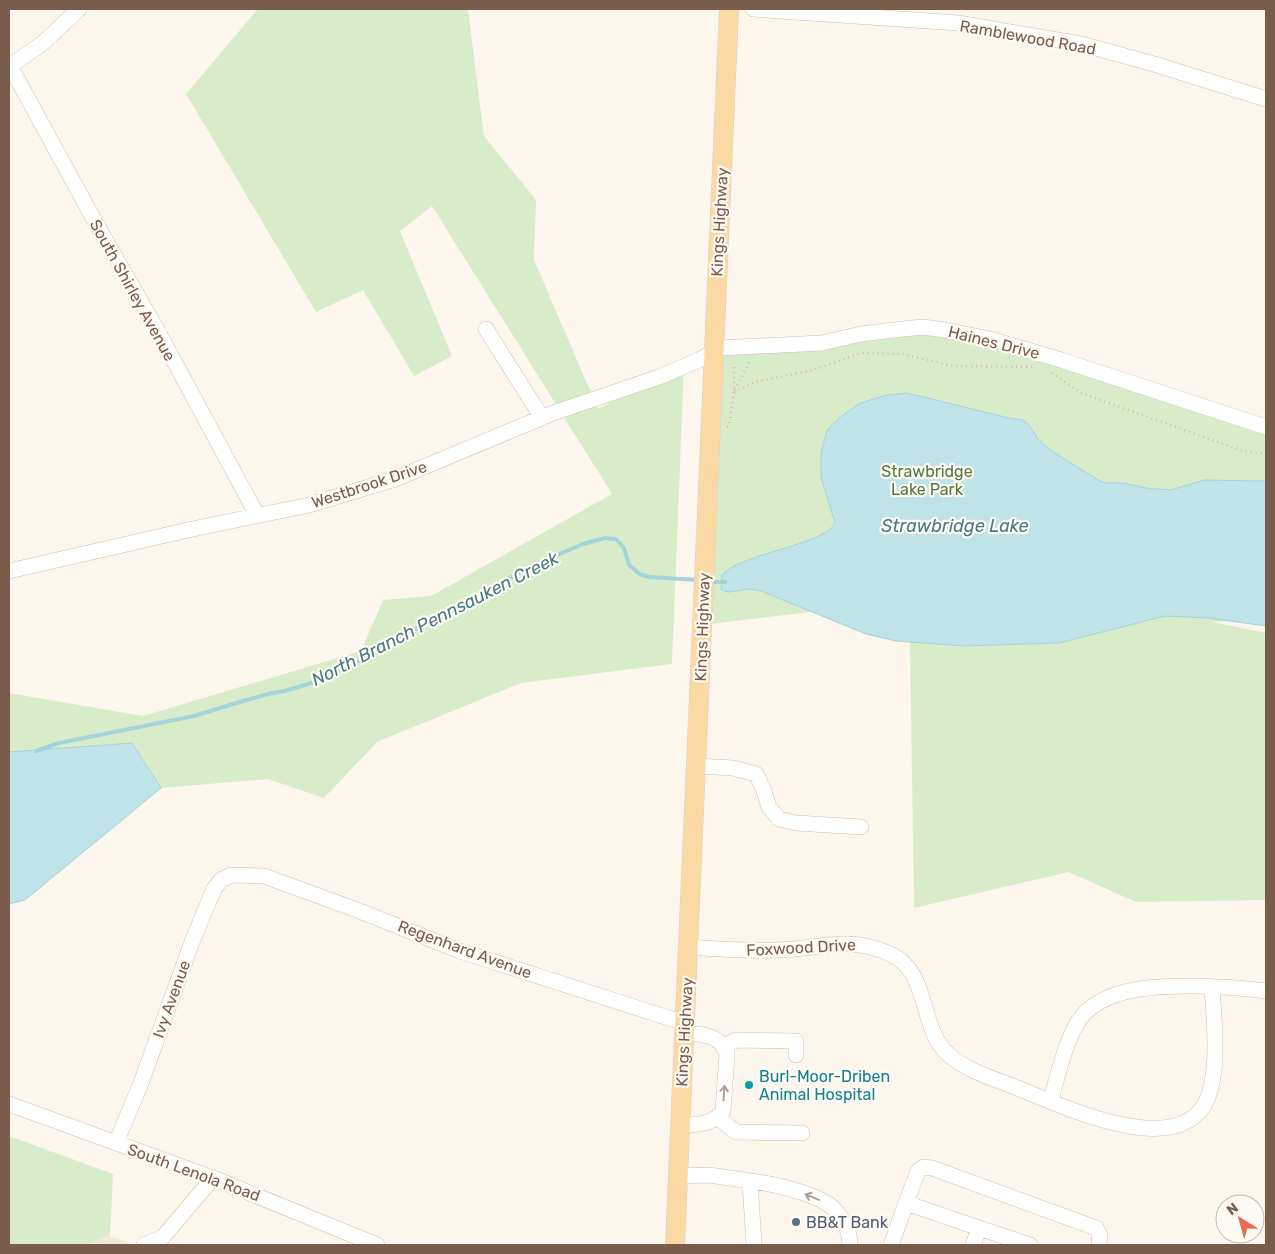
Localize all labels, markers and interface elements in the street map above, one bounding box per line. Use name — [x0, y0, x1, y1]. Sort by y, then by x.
street label: Ramblewood Road — [958, 16, 1098, 59]
street label: Kings Highway — [707, 167, 732, 277]
street label: South Shirley Avenue — [86, 216, 179, 364]
street label: Haines Drive — [946, 322, 1042, 363]
street label: Westbrook Drive — [309, 457, 429, 512]
park label: Strawbridge Lake Park — [881, 462, 973, 499]
water label: Strawbridge Lake — [881, 515, 1029, 537]
water label: North Branch Pennsauken Creek — [308, 547, 563, 691]
street label: Kings Highway — [691, 572, 714, 682]
street label: Regenhard Avenue — [395, 916, 534, 983]
street label: Foxwood Drive — [746, 935, 856, 960]
street label: Ivy Avenue — [149, 958, 194, 1041]
street label: Kings Highway — [672, 977, 697, 1087]
place label: Burl-Moor-Driben Animal Hospital — [759, 1067, 890, 1104]
marker: Burl-Moor-Driben Animal Hospital — [743, 1079, 755, 1091]
one-way arrow — [720, 1085, 729, 1101]
street label: South Lenola Road — [125, 1140, 263, 1205]
one-way arrow — [805, 1192, 820, 1201]
north arrow — [1215, 1194, 1265, 1244]
text: N — [1223, 1199, 1242, 1219]
place label: BB&T Bank — [806, 1213, 889, 1232]
marker: BB&T Bank — [790, 1216, 802, 1228]

